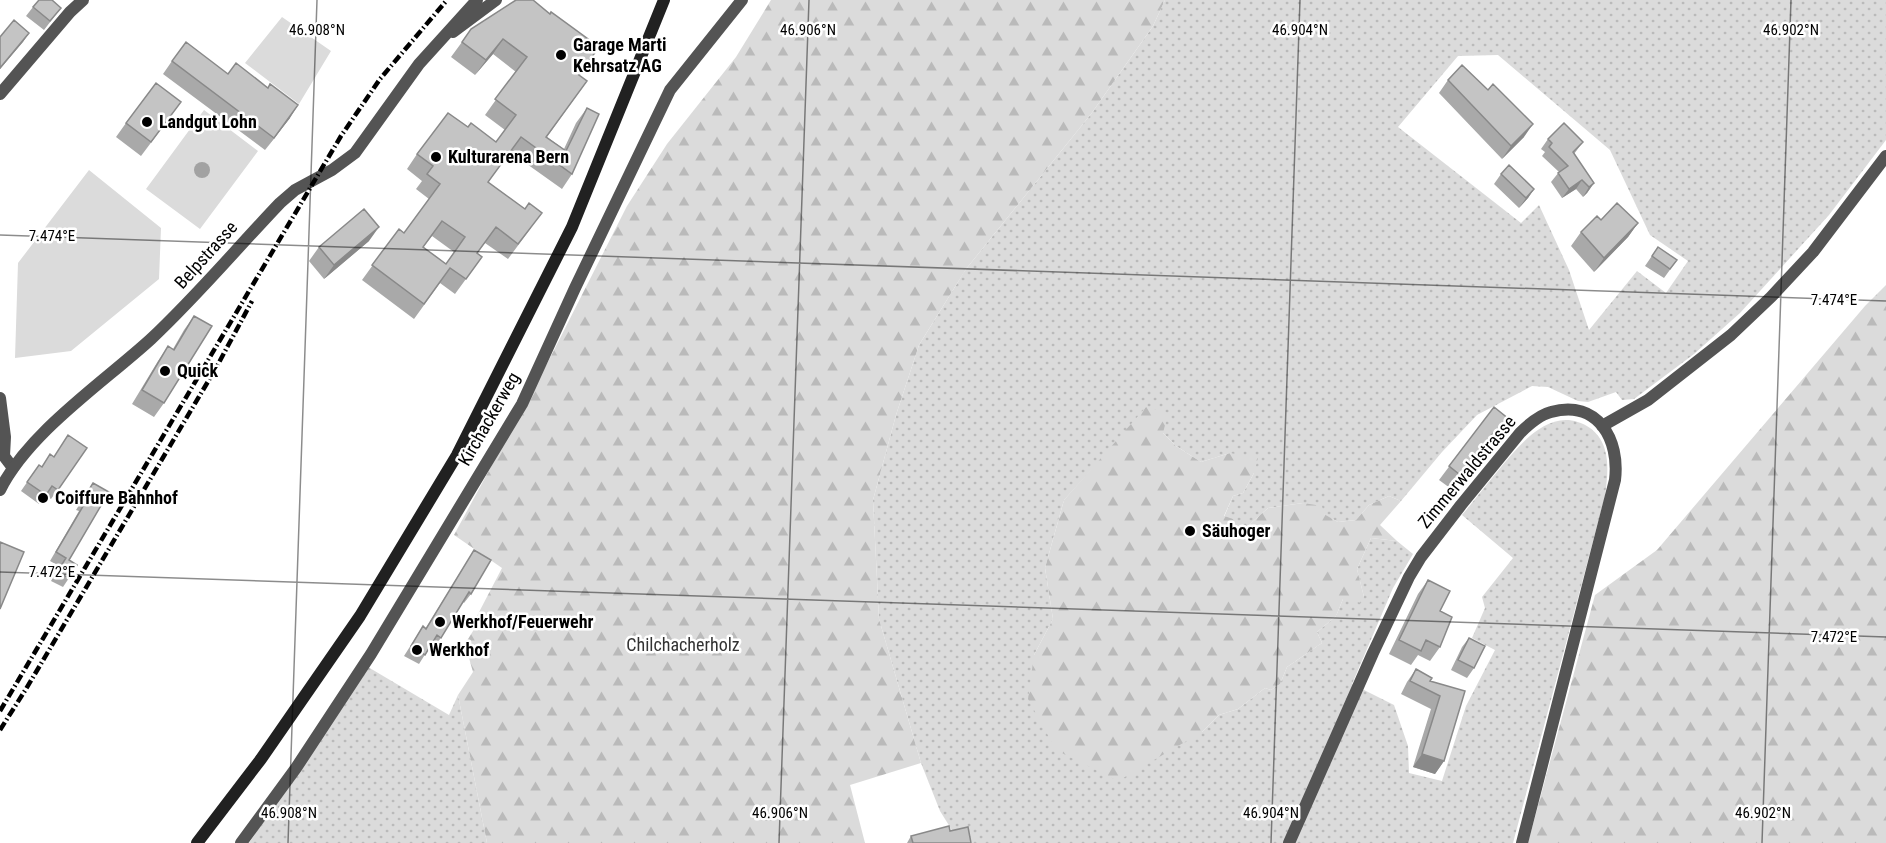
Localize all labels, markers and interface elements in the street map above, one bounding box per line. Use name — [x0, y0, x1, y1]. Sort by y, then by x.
text: 46.908°N — [289, 21, 345, 39]
text: 46.906°N — [780, 21, 836, 39]
text: 46.904°N — [1272, 21, 1328, 39]
text: 46.902°N — [1763, 21, 1819, 39]
place label: Garage Marti Kehrsatz AG — [573, 34, 667, 76]
marker: Garage Marti Kehrsatz AG — [554, 48, 568, 62]
place label: Landgut Lohn — [159, 111, 257, 132]
marker: Landgut Lohn — [140, 115, 154, 129]
place label: Kulturarena Bern — [448, 146, 569, 167]
marker: Kulturarena Bern — [429, 150, 443, 164]
street label: Belpstrasse — [170, 217, 241, 293]
text: 7.474°E — [29, 227, 75, 245]
text: 7.474°E — [1811, 291, 1857, 309]
place label: Quick — [177, 360, 219, 381]
marker: Quick — [158, 364, 172, 378]
street label: Kirchackerweg — [453, 368, 524, 469]
street label: Zimmerwaldstrasse — [1413, 411, 1520, 532]
place label: Coiffure Bahnhof — [55, 487, 178, 508]
marker: Coiffure Bahnhof — [36, 491, 50, 505]
place label: Säuhoger — [1202, 520, 1271, 541]
marker: Säuhoger — [1183, 524, 1197, 538]
text: 7.472°E — [29, 563, 75, 581]
place label: Werkhof/Feuerwehr — [452, 611, 594, 632]
marker: Werkhof/Feuerwehr — [433, 615, 447, 629]
text: 7.472°E — [1811, 628, 1857, 646]
park label: Chilchacherholz — [626, 634, 740, 655]
place label: Werkhof — [429, 639, 489, 660]
marker: Werkhof — [410, 643, 424, 657]
text: 46.908°N — [261, 804, 317, 822]
text: 46.906°N — [752, 804, 808, 822]
text: 46.904°N — [1243, 804, 1299, 822]
text: 46.902°N — [1735, 804, 1791, 822]

